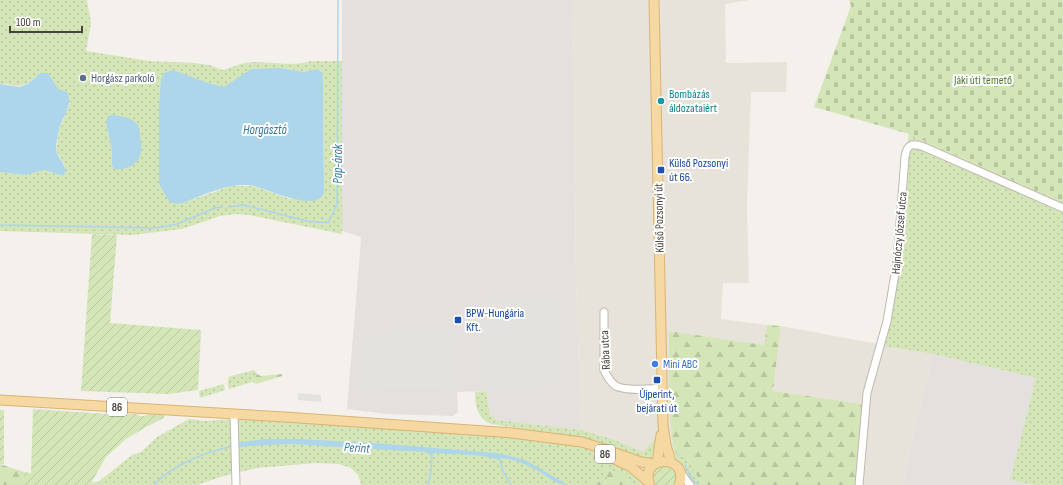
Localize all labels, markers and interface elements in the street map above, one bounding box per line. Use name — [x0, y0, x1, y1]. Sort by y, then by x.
scale bar — [10, 8, 82, 34]
text: 100 m — [16, 15, 41, 30]
place label: Horgász parkoló — [91, 71, 154, 86]
marker: Horgász parkoló — [78, 73, 88, 83]
park label: Jáki úti temető — [953, 73, 1012, 88]
place label: Bombázás áldozataiért — [669, 87, 718, 116]
marker: Bombázás áldozataiért — [656, 96, 666, 106]
water label: Horgásztó — [243, 122, 288, 138]
water label: Pap-árok — [330, 143, 346, 184]
place label: Külső Pozsonyi út 66. — [669, 156, 728, 185]
marker: Külső Pozsonyi út 66. — [656, 165, 666, 175]
street label: Külső Pozsonyi út — [651, 183, 668, 253]
street label: Hajnóczy József utca — [888, 191, 911, 275]
place label: BPW-Hungária Kft. — [466, 306, 524, 335]
marker: BPW-Hungária Kft. — [453, 315, 463, 325]
street label: Rába utca — [597, 330, 614, 370]
place label: Mini ABC — [663, 357, 698, 372]
marker: Mini ABC — [650, 359, 660, 369]
marker: Újperint, bejárati út — [652, 375, 662, 385]
place label: Újperint, bejárati út — [637, 387, 678, 416]
road number: 86 — [107, 398, 127, 416]
water label: Perint — [343, 439, 371, 457]
road number: 86 — [595, 445, 615, 463]

